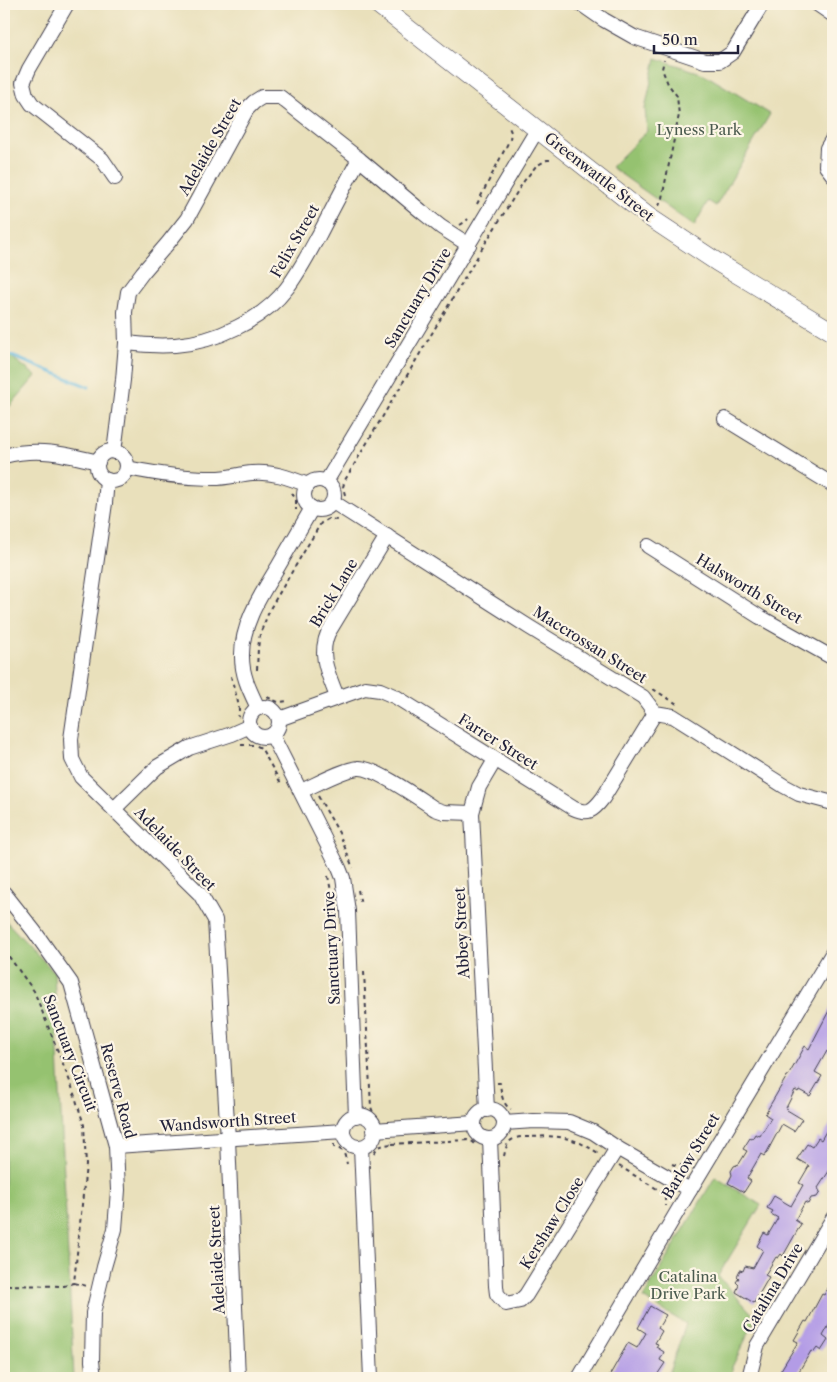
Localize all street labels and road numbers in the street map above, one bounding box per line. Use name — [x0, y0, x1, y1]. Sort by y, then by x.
street label: Adelaide Street — [173, 94, 245, 200]
street label: Greenwattle Street — [541, 128, 658, 226]
street label: Felix Street — [266, 200, 324, 281]
street label: Sanctuary Drive — [380, 244, 455, 351]
street label: Halsworth Street — [693, 549, 806, 628]
street label: Brick Lane — [306, 555, 362, 631]
street label: Maccrossan Street — [530, 602, 651, 688]
street label: Farrer Street — [455, 710, 542, 774]
street label: Adelaide Street — [130, 802, 221, 895]
street label: Abbey Street — [450, 886, 473, 980]
street label: Sanctuary Drive — [319, 891, 344, 1005]
street label: Sanctuary Circuit — [39, 992, 102, 1115]
street label: Reserve Road — [97, 1041, 140, 1141]
street label: Wandsworth Street — [158, 1107, 298, 1136]
street label: Barlow Street — [658, 1109, 724, 1202]
street label: Kershaw Close — [516, 1173, 588, 1273]
street label: Adelaide Street — [204, 1204, 229, 1316]
street label: Catalina Drive — [738, 1239, 807, 1336]

